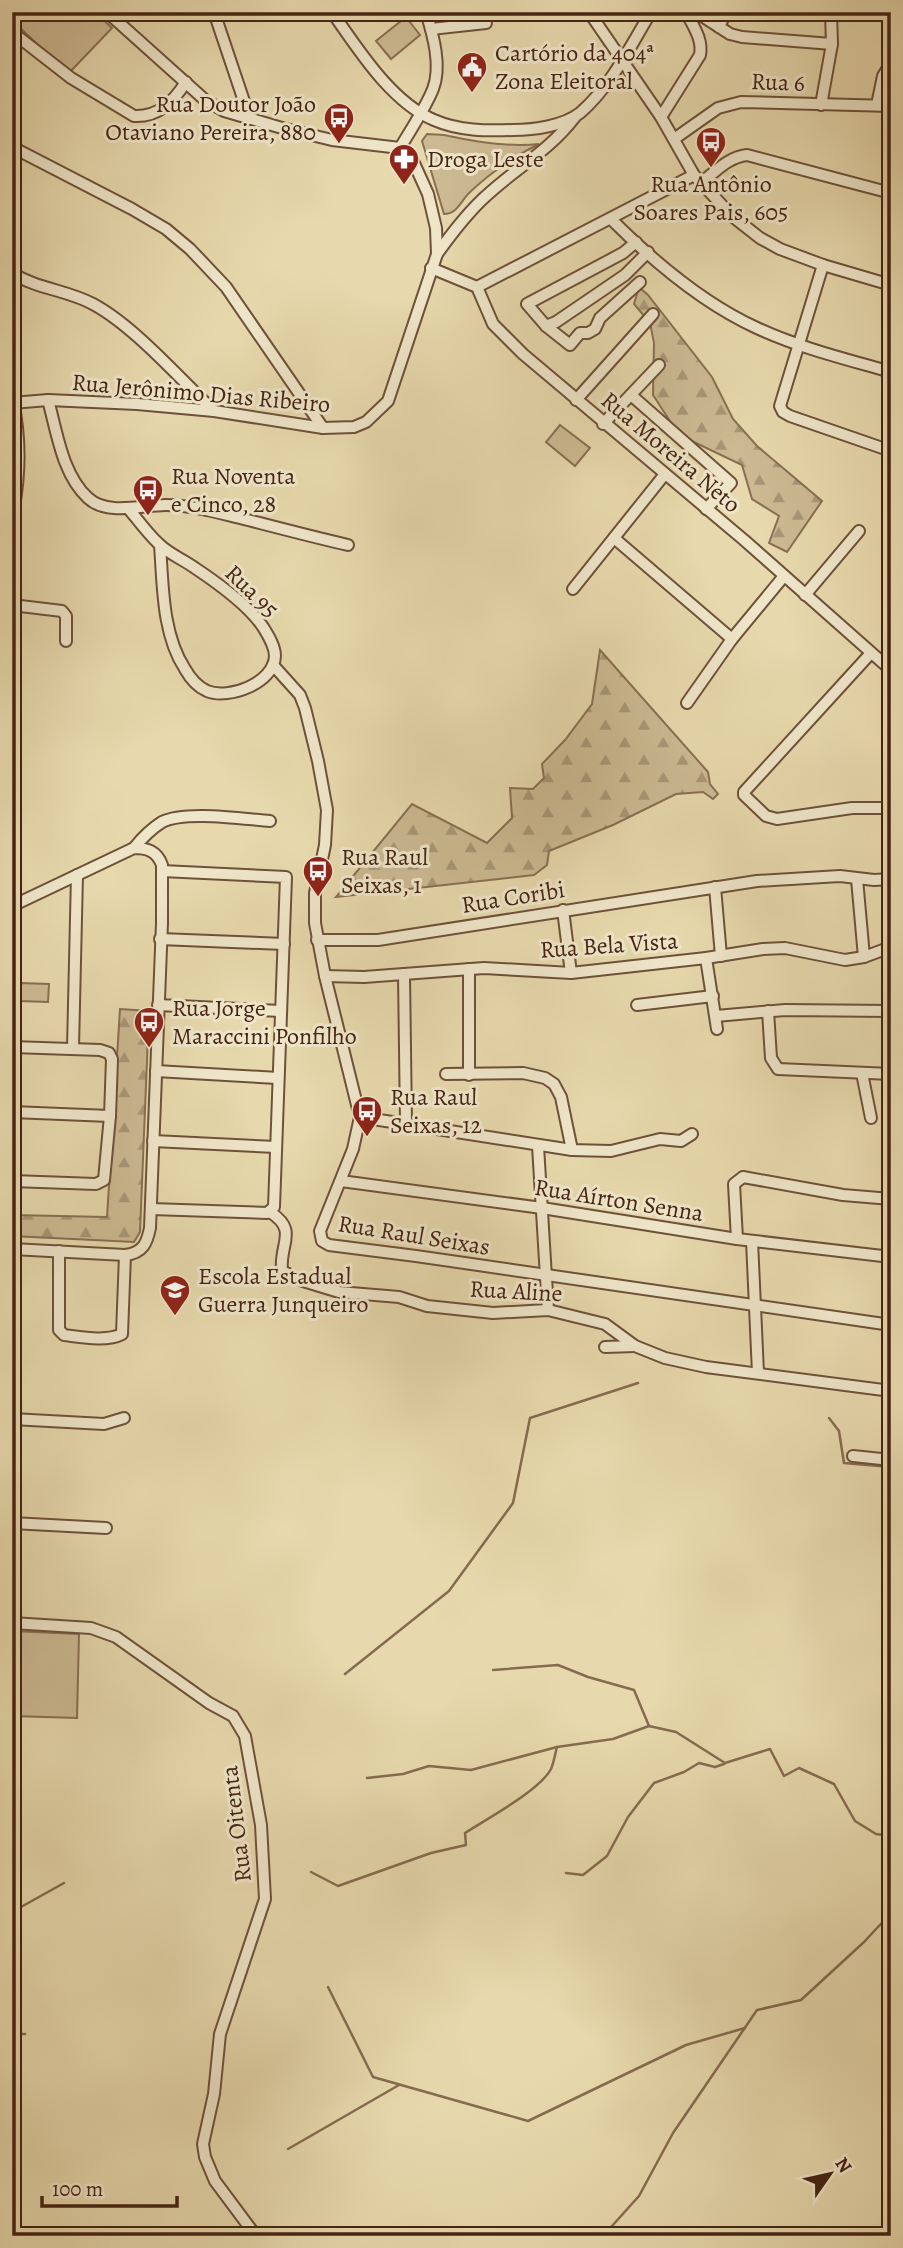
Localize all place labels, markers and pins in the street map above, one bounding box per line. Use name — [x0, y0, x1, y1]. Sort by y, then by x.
place label: Cartório da 404ª Zona Eleitoral — [495, 37, 654, 97]
public building icon: Cartório da 404ª Zona Eleitoral — [455, 50, 489, 94]
place label: Rua Doutor João Otaviano Pereira, 880 — [105, 88, 316, 148]
bus stop icon: Rua Doutor João Otaviano Pereira, 880 — [322, 101, 356, 145]
bus stop icon: Rua Antônio Soares Pais, 605 — [694, 125, 728, 169]
pharmacy icon: Droga Leste — [387, 142, 421, 186]
place label: Droga Leste — [427, 143, 544, 175]
place label: Rua Antônio Soares Pais, 605 — [634, 168, 788, 228]
place label: Rua Noventa e Cinco, 28 — [171, 460, 296, 520]
bus stop icon: Rua Noventa e Cinco, 28 — [131, 473, 165, 517]
place label: Rua Raul Seixas, 1 — [341, 841, 428, 901]
bus stop icon: Rua Raul Seixas, 1 — [301, 854, 335, 898]
place label: Rua Jorge Maraccini Ponfilho — [172, 992, 357, 1052]
bus stop icon: Rua Jorge Maraccini Ponfilho — [132, 1005, 166, 1049]
place label: Rua Raul Seixas, 12 — [390, 1081, 482, 1141]
bus stop icon: Rua Raul Seixas, 12 — [350, 1094, 384, 1138]
place label: Escola Estadual Guerra Junqueiro — [198, 1260, 368, 1320]
school or university icon: Escola Estadual Guerra Junqueiro — [158, 1273, 192, 1317]

